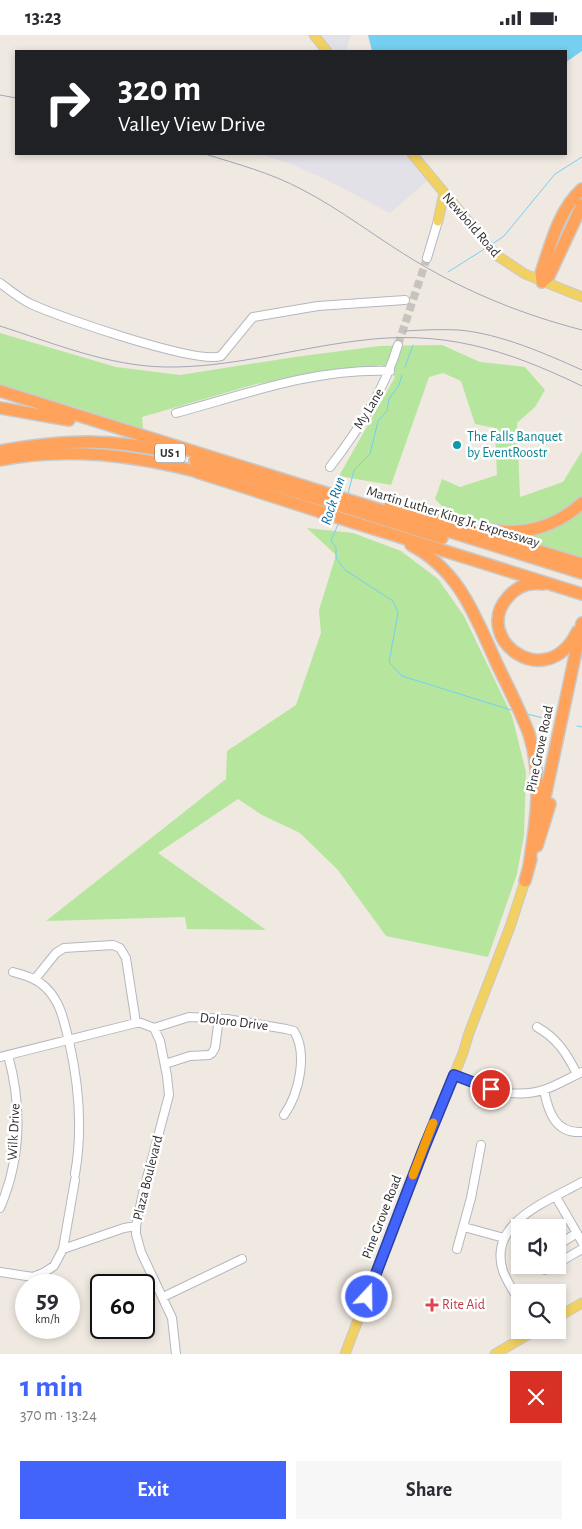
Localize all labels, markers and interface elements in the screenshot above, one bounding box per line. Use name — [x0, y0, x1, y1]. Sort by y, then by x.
text: 13:23 — [25, 8, 62, 27]
icon: right — [35, 70, 100, 135]
text: 320 m — [118, 72, 201, 107]
text: Valley View Drive — [118, 113, 266, 135]
street label: Newbold Road — [439, 190, 503, 260]
street label: My Lane — [351, 386, 387, 432]
place label: The Falls Banquet by EventRoostr — [467, 430, 563, 460]
marker: The Falls Banquet by EventRoostr — [451, 439, 463, 451]
road number: US 1 — [155, 443, 185, 463]
water label: Rock Run — [318, 475, 348, 527]
street label: Martin Luther King Jr. Expressway — [365, 484, 541, 550]
street label: Pine Grove Road — [524, 704, 556, 794]
street label: Doloro Drive — [199, 1011, 269, 1033]
pin — [470, 1068, 512, 1110]
icon: arrive — [477, 1075, 505, 1103]
street label: Wilk Drive — [6, 1103, 22, 1161]
street label: Plaza Boulevard — [131, 1134, 165, 1222]
street label: Pine Grove Road — [360, 1173, 404, 1261]
map controls — [511, 1219, 566, 1339]
button: sound — [511, 1219, 566, 1274]
position arrow — [340, 1270, 392, 1322]
speed limit sign: 60 — [90, 1274, 155, 1339]
button: search — [511, 1284, 566, 1339]
text: 59 — [36, 1288, 59, 1313]
place label: Rite Aid — [442, 1298, 485, 1312]
marker: Rite Aid — [426, 1299, 438, 1311]
text: km/h — [35, 1313, 60, 1325]
button: close — [510, 1371, 562, 1423]
text: 1 min — [20, 1372, 83, 1402]
text: 370 m · 13:24 — [20, 1407, 97, 1423]
button: Exit — [20, 1461, 286, 1519]
button: Share — [296, 1461, 562, 1519]

